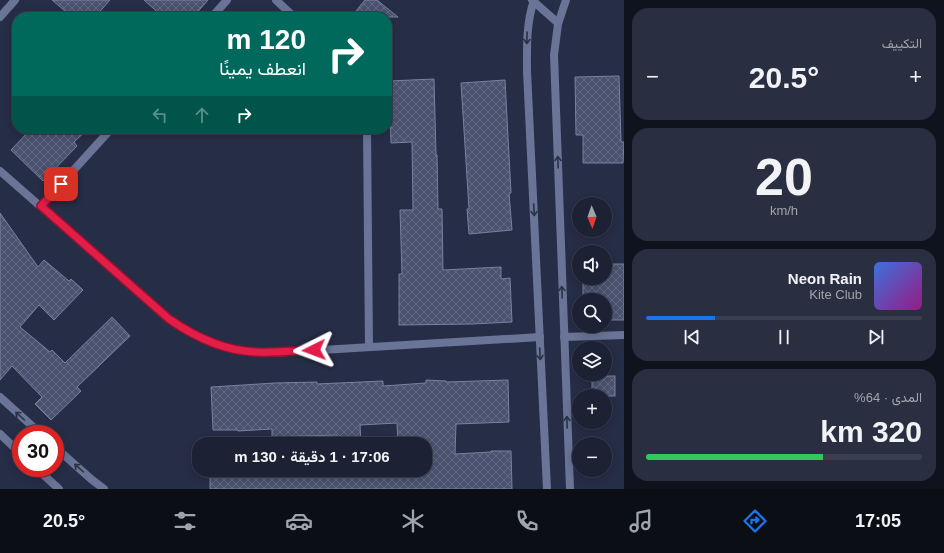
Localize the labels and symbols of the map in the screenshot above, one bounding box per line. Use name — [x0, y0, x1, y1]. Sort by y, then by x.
one-way arrow — [523, 31, 531, 44]
one-way arrow — [554, 156, 561, 169]
pin — [44, 167, 78, 201]
north arrow — [572, 197, 612, 237]
one-way arrow — [530, 203, 537, 216]
one-way arrow — [559, 286, 566, 299]
position arrow — [293, 329, 335, 371]
one-way arrow — [537, 347, 544, 360]
one-way arrow — [15, 411, 26, 420]
one-way arrow — [564, 416, 571, 429]
speed limit sign: 30 — [12, 425, 64, 477]
one-way arrow — [74, 464, 84, 473]

